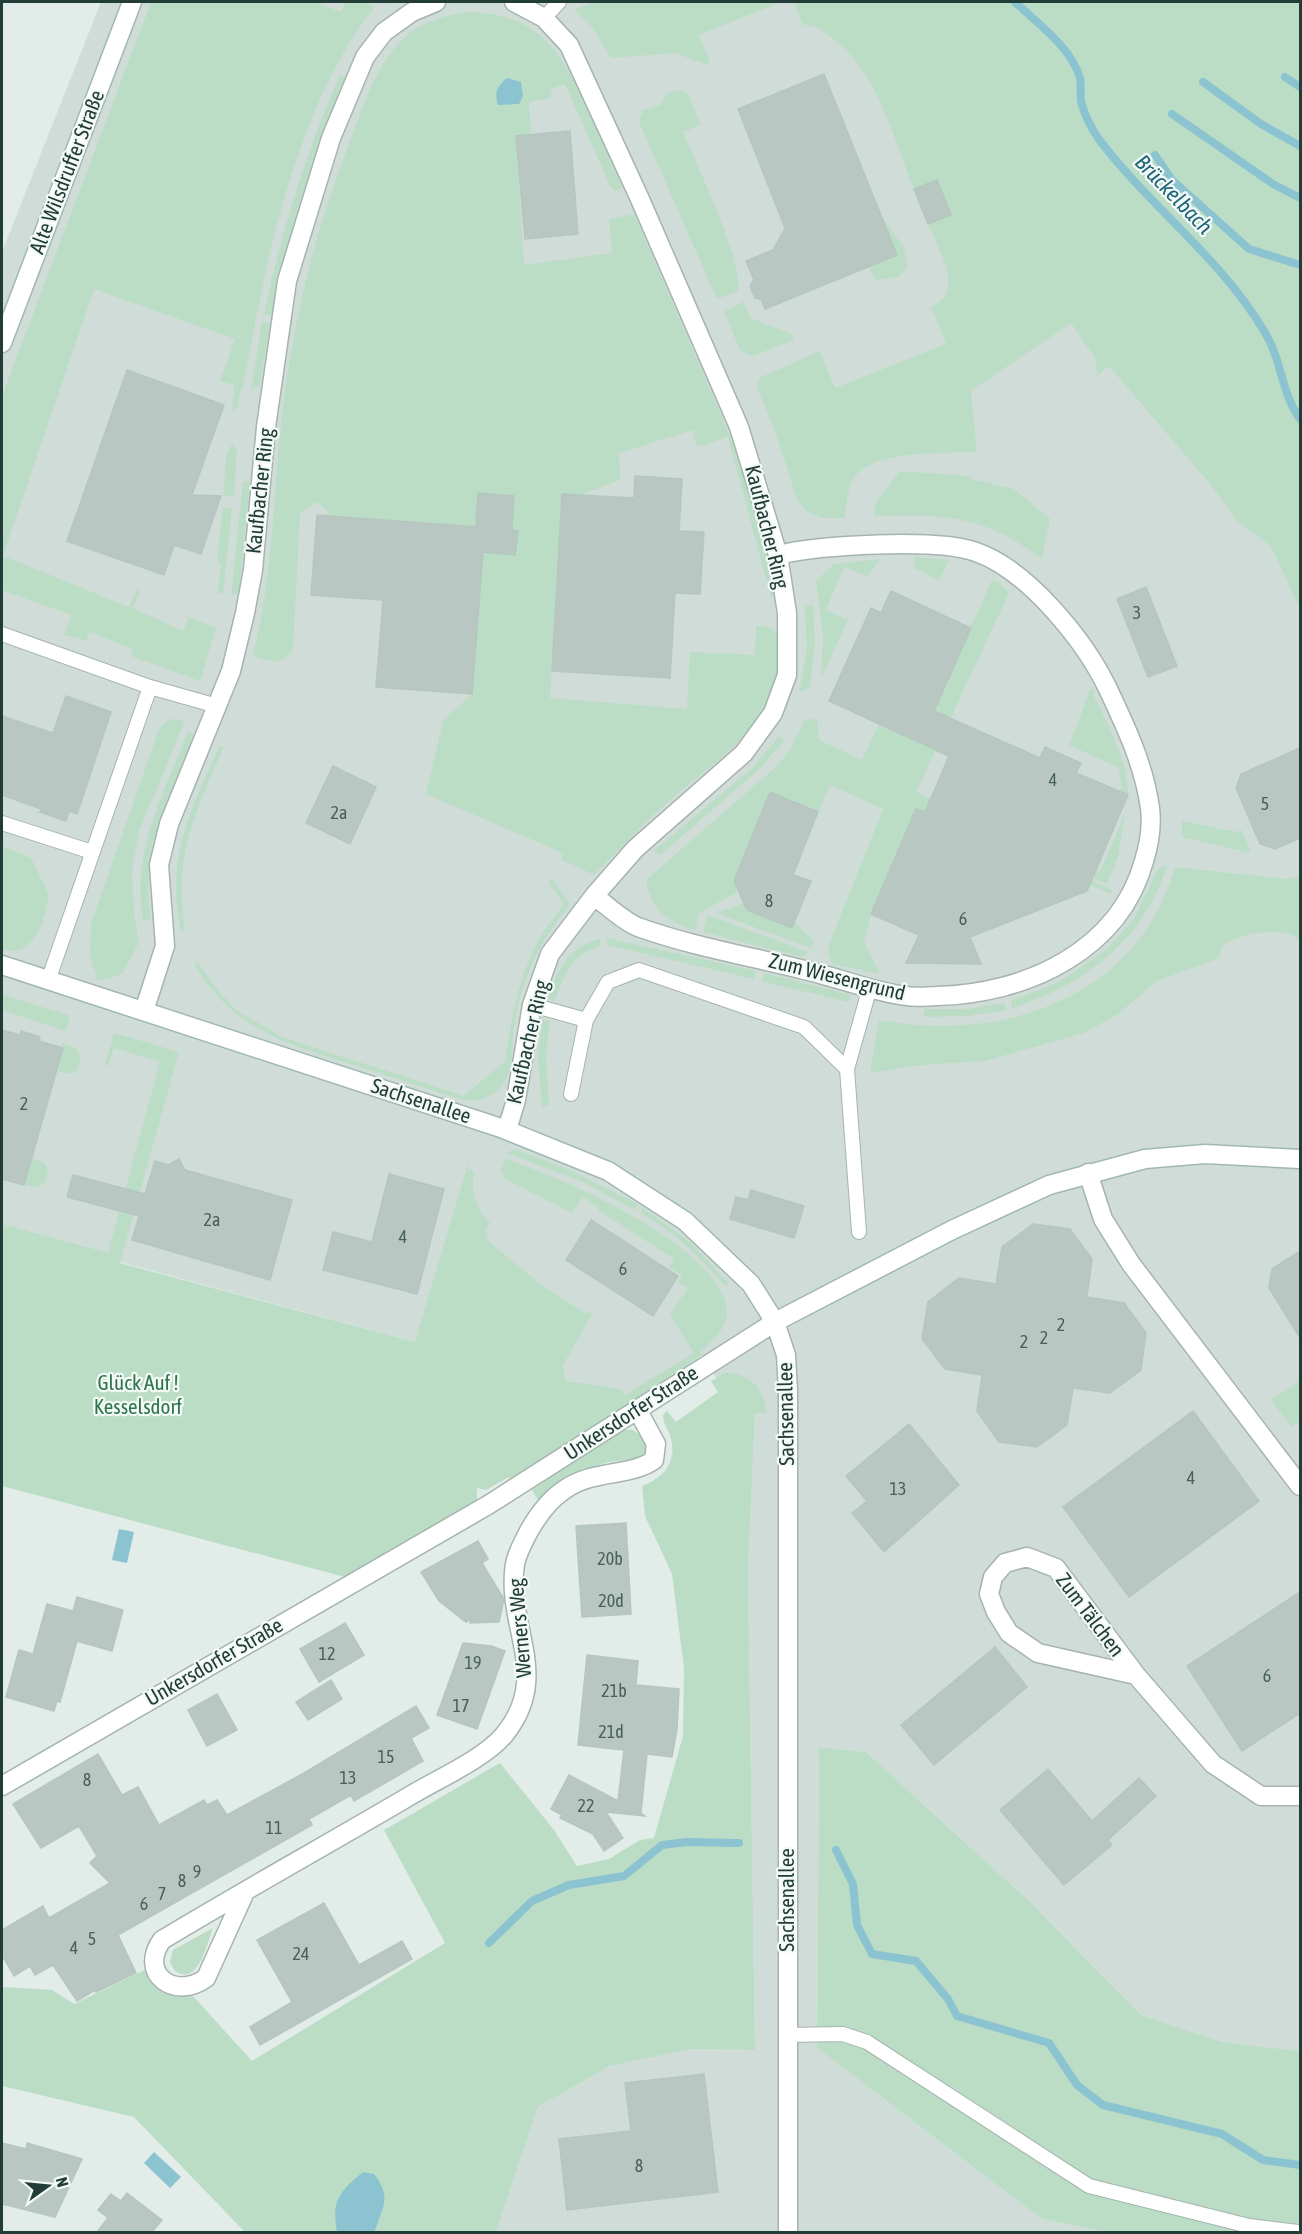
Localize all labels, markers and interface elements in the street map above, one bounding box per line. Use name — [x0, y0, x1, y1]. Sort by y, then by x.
street label: Alte Wilsdruffer Straße — [24, 86, 108, 257]
water label: Brückelbach — [1130, 149, 1218, 239]
street label: Kaufbacher Ring — [240, 427, 278, 555]
street label: Kaufbacher Ring — [741, 463, 795, 591]
house number: 3 — [1133, 602, 1141, 623]
house number: 4 — [1049, 769, 1057, 790]
house number: 5 — [1261, 793, 1269, 814]
house number: 2a — [331, 802, 347, 823]
house number: 8 — [765, 890, 773, 911]
house number: 6 — [959, 908, 967, 929]
street label: Zum Wiesengrund — [767, 947, 908, 1005]
street label: Kaufbacher Ring — [501, 977, 553, 1106]
street label: Sachsenallee — [368, 1073, 474, 1127]
house number: 2 — [20, 1093, 28, 1114]
house number: 2a — [204, 1209, 220, 1230]
house number: 4 — [399, 1226, 407, 1247]
house number: 6 — [619, 1258, 627, 1279]
house number: 2 — [1057, 1314, 1065, 1335]
house number: 2 — [1040, 1327, 1048, 1348]
house number: 2 — [1020, 1331, 1028, 1352]
street label: Unkersdorfer Straße — [559, 1360, 702, 1464]
street label: Sachsenallee — [772, 1362, 798, 1466]
park label: Glück Auf ! Kesselsdorf — [94, 1370, 182, 1418]
house number: 4 — [1187, 1467, 1195, 1488]
house number: 13 — [890, 1478, 906, 1499]
house number: 20b — [597, 1548, 623, 1569]
street label: Zum Tälchen — [1052, 1568, 1130, 1661]
street label: Werners Weg — [503, 1577, 535, 1679]
house number: 20d — [598, 1590, 624, 1611]
street label: Unkersdorfer Straße — [141, 1612, 286, 1710]
house number: 12 — [319, 1643, 335, 1664]
house number: 19 — [465, 1652, 481, 1673]
house number: 6 — [1263, 1665, 1271, 1686]
house number: 21b — [601, 1680, 627, 1701]
house number: 17 — [453, 1695, 469, 1716]
house number: 21d — [598, 1721, 624, 1742]
house number: 15 — [378, 1746, 394, 1767]
house number: 13 — [340, 1767, 356, 1788]
house number: 8 — [83, 1769, 91, 1790]
house number: 22 — [578, 1795, 594, 1816]
house number: 11 — [266, 1817, 282, 1838]
street label: Sachsenallee — [774, 1848, 798, 1952]
house number: 9 — [193, 1861, 201, 1882]
house number: 8 — [178, 1870, 186, 1891]
house number: 7 — [158, 1883, 166, 1904]
house number: 6 — [140, 1893, 148, 1914]
house number: 5 — [88, 1928, 96, 1949]
house number: 4 — [70, 1937, 78, 1958]
house number: 24 — [293, 1943, 309, 1964]
house number: 8 — [635, 2155, 643, 2176]
north arrow — [18, 2156, 78, 2216]
text: N — [53, 2175, 72, 2189]

